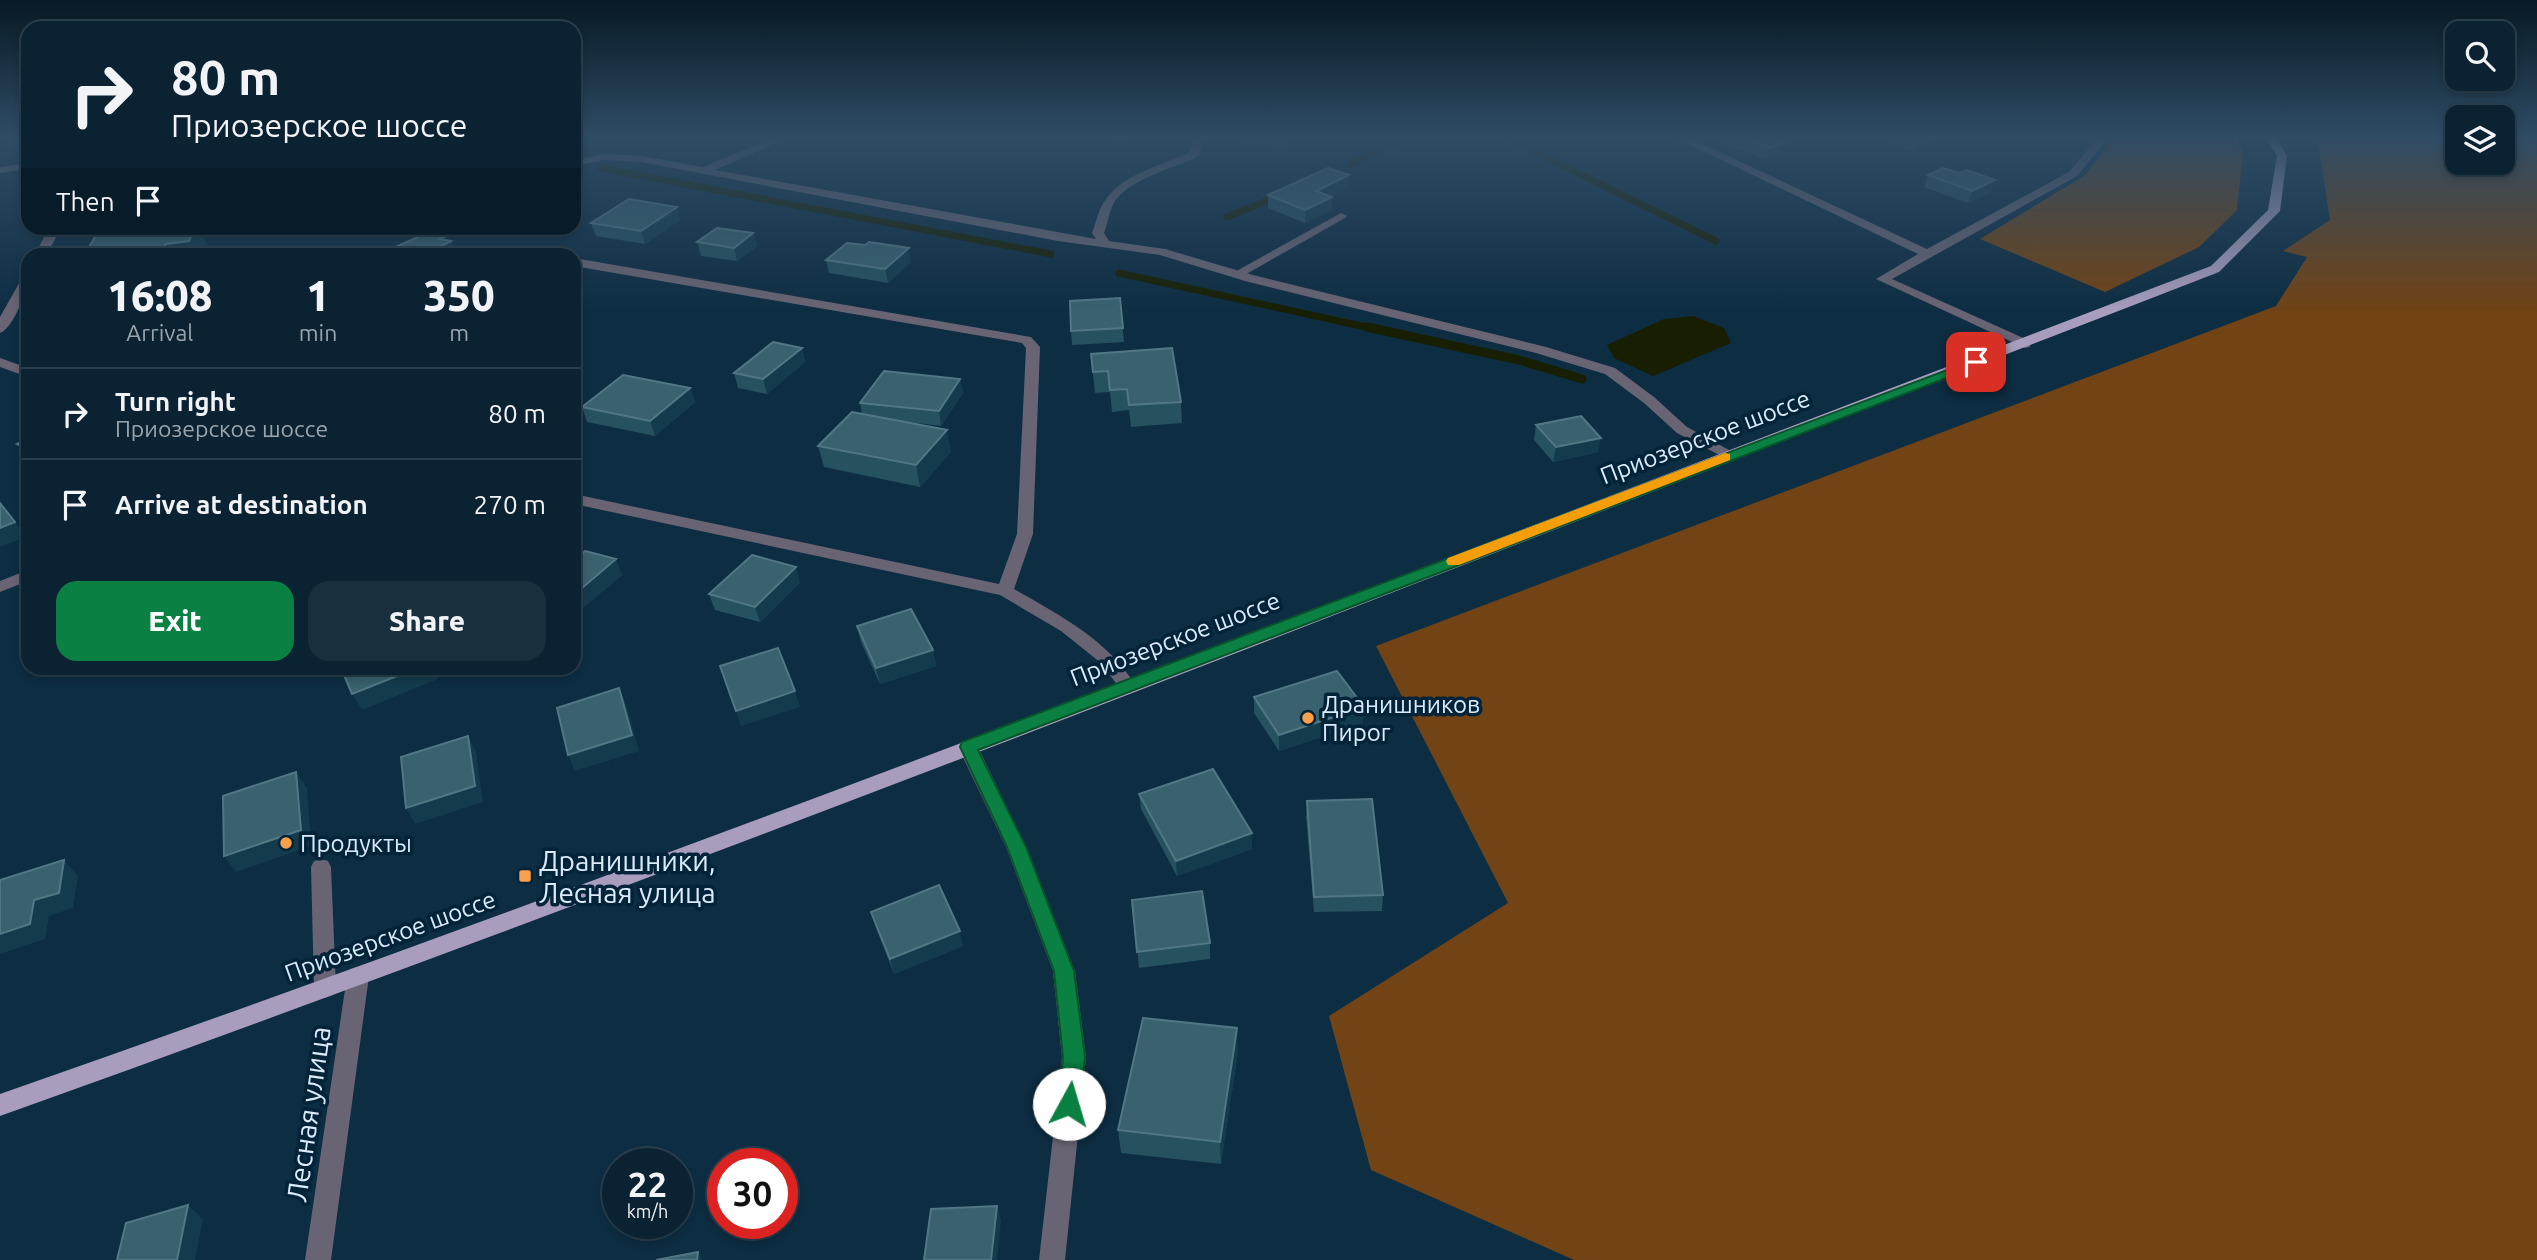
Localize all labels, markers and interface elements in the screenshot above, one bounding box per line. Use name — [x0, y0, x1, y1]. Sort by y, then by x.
map controls — [2445, 21, 2515, 175]
button: search — [2445, 21, 2515, 91]
icon: right — [56, 49, 147, 140]
text: 80 m — [171, 49, 280, 104]
button: layers — [2445, 105, 2515, 175]
text: Приозерское шоссе — [171, 107, 467, 143]
icon: arrive — [129, 182, 167, 220]
text: Then — [56, 187, 115, 216]
text: 16:08 — [107, 272, 212, 319]
text: 1 — [306, 272, 330, 319]
text: 350 — [424, 272, 495, 319]
text: Arrival — [126, 320, 193, 345]
text: min — [299, 320, 337, 345]
text: m — [449, 320, 469, 345]
pin — [1946, 332, 2006, 392]
icon: arrive — [1957, 343, 1995, 381]
street label: Приозерское шоссе — [1596, 385, 1814, 489]
text: Turn right — [115, 387, 236, 416]
icon: right — [56, 395, 94, 433]
text: 80 m — [488, 399, 546, 428]
text: Приозерское шоссе — [115, 416, 328, 441]
icon: arrive — [56, 486, 94, 524]
text: Arrive at destination — [115, 490, 368, 519]
text: 270 m — [474, 490, 546, 519]
button: Exit — [56, 581, 294, 661]
button: Share — [308, 581, 546, 661]
street label: Приозерское шоссе — [1066, 587, 1284, 691]
place label: Дранишников Пирог — [1322, 691, 1480, 746]
marker: Дранишников Пирог — [1300, 710, 1316, 726]
place label: Продукты — [300, 830, 412, 857]
marker: Продукты — [278, 835, 294, 851]
place label: Дранишники, Лесная улица — [539, 845, 716, 908]
marker: Дранишники, Лесная улица — [517, 868, 533, 884]
street label: Приозерское шоссе — [281, 885, 499, 987]
street label: Лесная улица — [280, 1024, 336, 1204]
position arrow — [1032, 1067, 1106, 1141]
speed limit sign: 30 — [707, 1148, 798, 1239]
text: 22 — [628, 1164, 667, 1204]
text: km/h — [627, 1201, 668, 1221]

